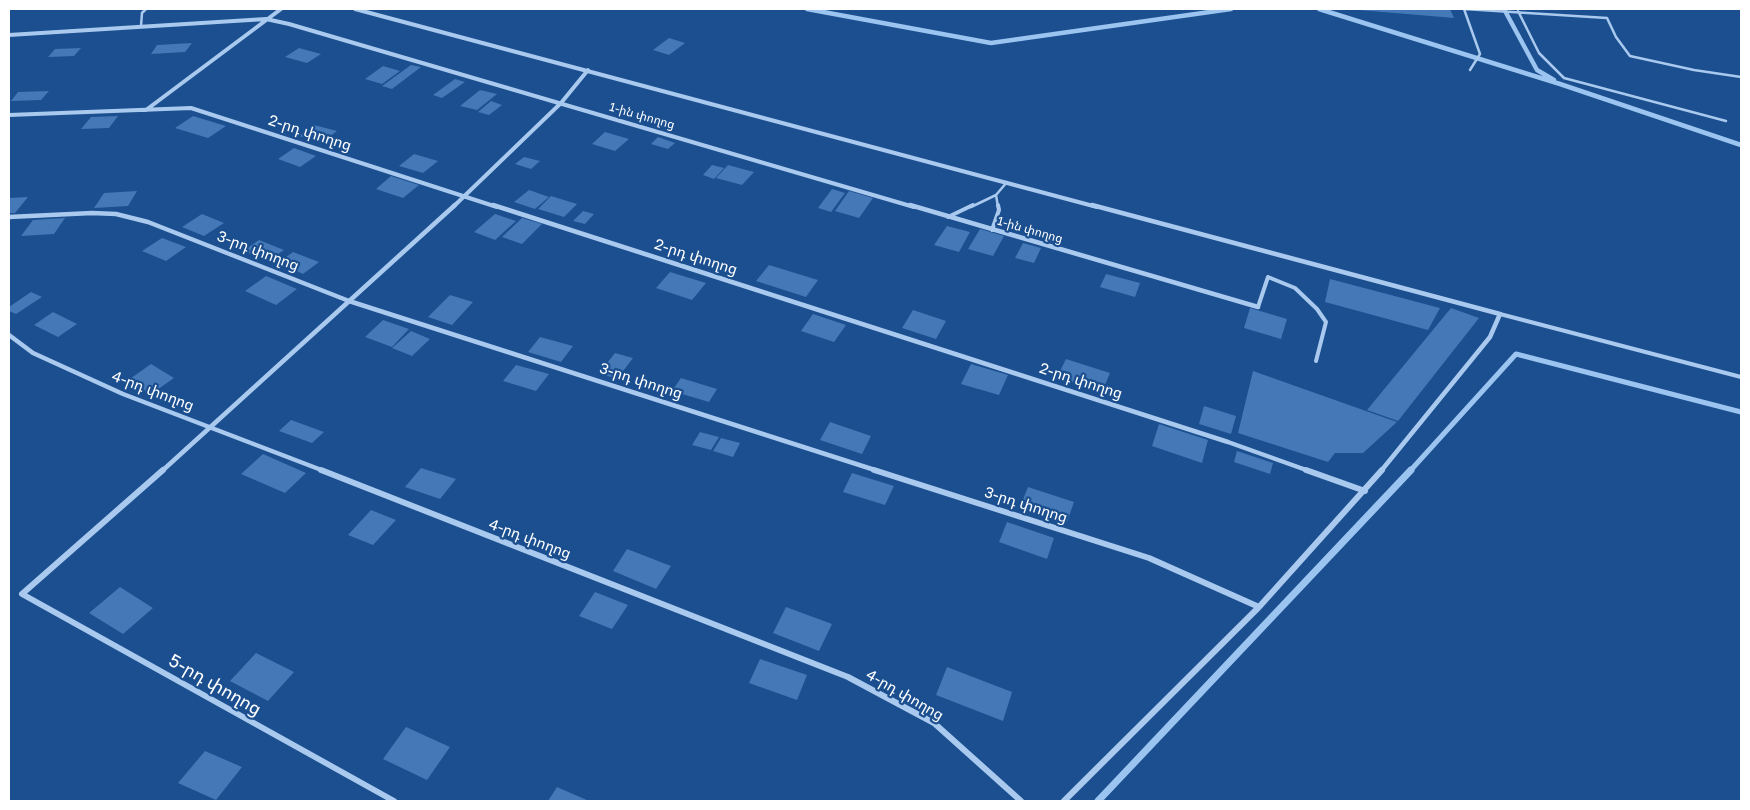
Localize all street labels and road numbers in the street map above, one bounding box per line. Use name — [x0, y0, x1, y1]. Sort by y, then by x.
street label: 1-ին փողոց — [608, 100, 676, 132]
street label: 2-րդ փողոց — [266, 111, 354, 155]
street label: 1-ին փողոց — [996, 214, 1064, 246]
street label: 3-րդ փողոց — [215, 227, 301, 275]
street label: 2-րդ փողոց — [652, 235, 740, 279]
street label: 3-րդ փողոց — [597, 359, 685, 403]
street label: 2-րդ փողոց — [1037, 359, 1125, 403]
street label: 4-րդ փողոց — [109, 367, 197, 415]
street label: 3-րդ փողոց — [982, 483, 1070, 527]
street label: 4-րդ փողոց — [486, 515, 574, 563]
street label: 5-րդ փողոց — [165, 650, 265, 720]
street label: 4-րդ փողոց — [863, 666, 947, 724]

